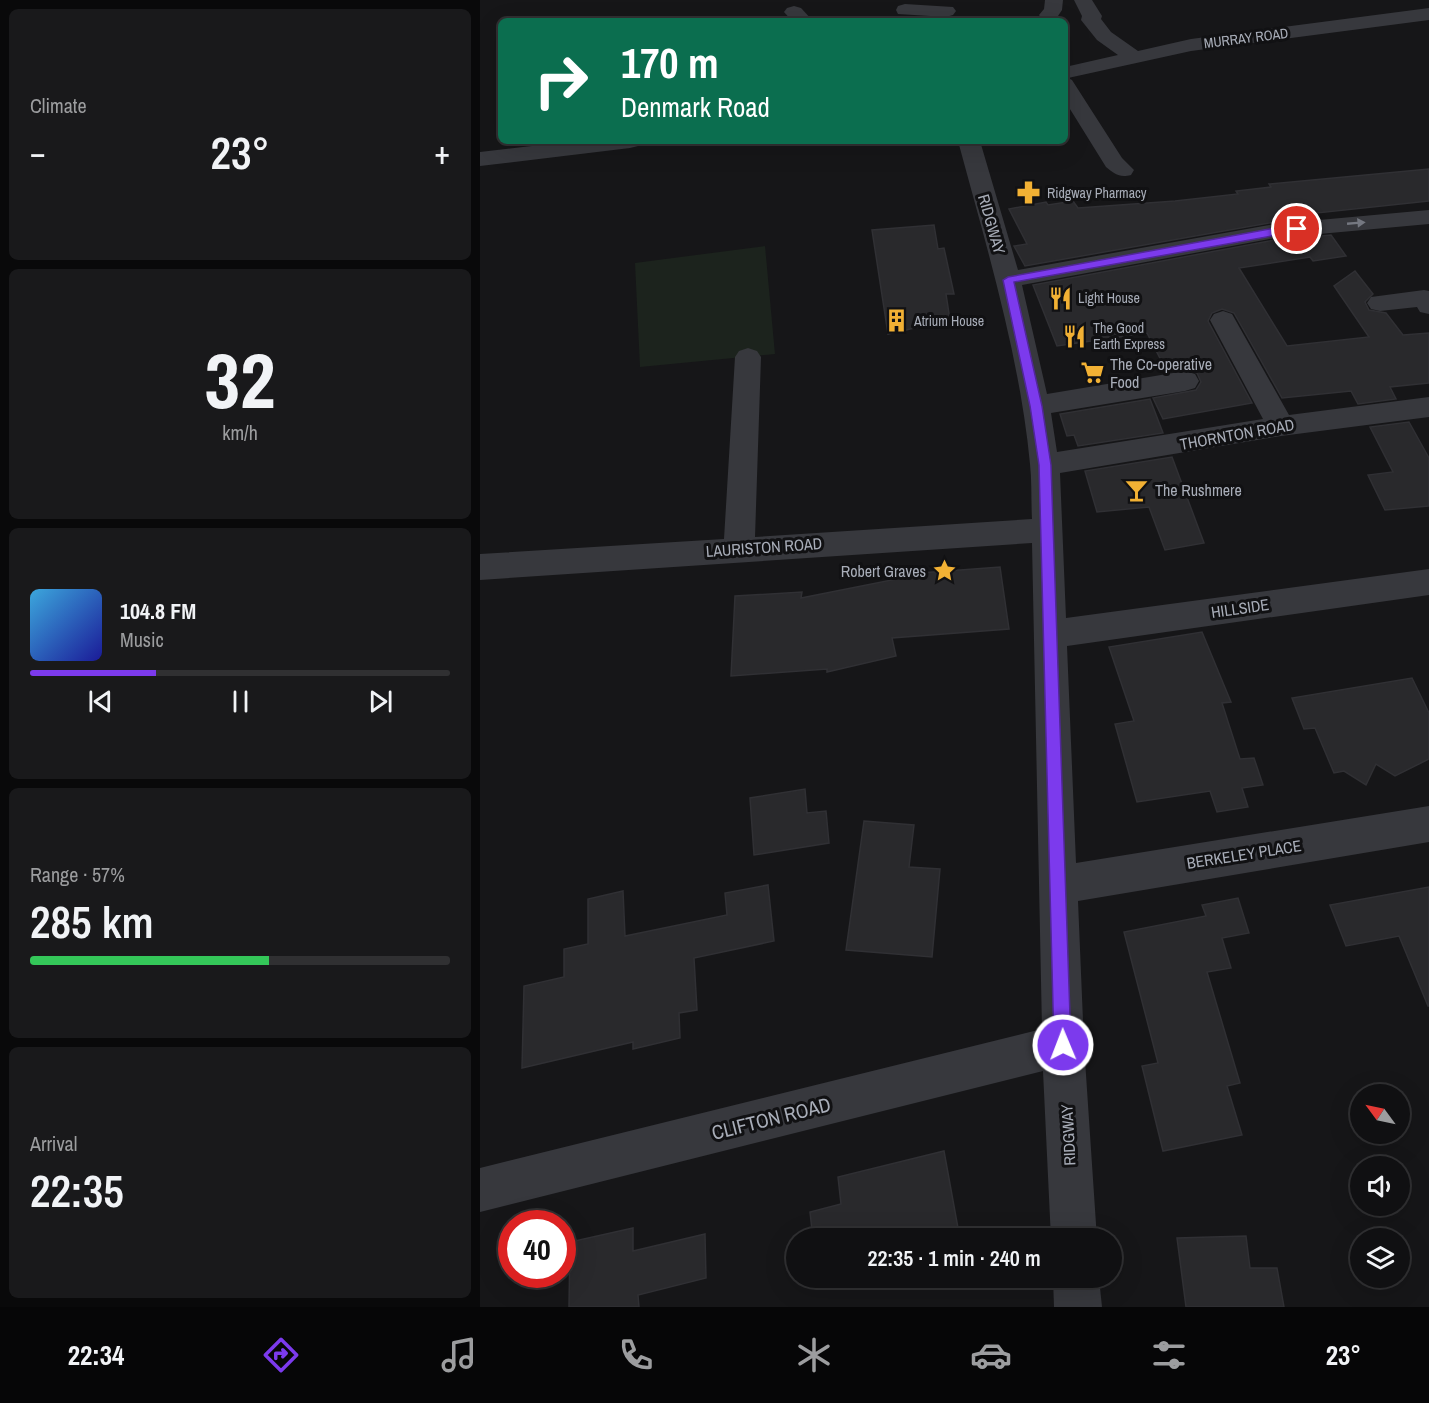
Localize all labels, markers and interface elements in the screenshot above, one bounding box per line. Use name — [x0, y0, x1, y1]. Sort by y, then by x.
street label: MURRAY ROAD — [1203, 24, 1289, 52]
text: 170 m — [621, 35, 719, 91]
icon: right — [522, 42, 600, 120]
text: Denmark Road — [621, 89, 770, 125]
text: Climate — [30, 92, 87, 119]
text: 23° — [210, 122, 270, 183]
text: − — [30, 130, 46, 174]
text: + — [434, 130, 450, 174]
pharmacy icon: Ridgway Pharmacy — [1016, 180, 1042, 206]
place label: Ridgway Pharmacy — [1047, 184, 1147, 202]
street label: RIDGWAY — [973, 192, 1011, 257]
pin — [1271, 203, 1322, 254]
icon: arrive — [1280, 212, 1313, 245]
one-way arrow — [1346, 218, 1365, 228]
restaurant icon: Light House — [1047, 285, 1073, 311]
place label: Light House — [1078, 289, 1140, 307]
building icon: Atrium House — [883, 308, 909, 334]
place label: Atrium House — [913, 312, 984, 330]
place label: The Good Earth Express — [1093, 319, 1165, 353]
restaurant icon: The Good Earth Express — [1062, 323, 1088, 349]
text: 32 — [204, 327, 276, 432]
place label: The Co-operative Food — [1110, 353, 1212, 393]
supermarket icon: The Co-operative Food — [1079, 360, 1105, 386]
street label: THORNTON ROAD — [1178, 413, 1296, 455]
text: km/h — [222, 419, 258, 446]
bar icon: The Rushmere — [1124, 477, 1150, 503]
place label: The Rushmere — [1155, 479, 1242, 501]
street label: LAURISTON ROAD — [705, 532, 823, 562]
place icon: Robert Graves — [931, 558, 957, 584]
place label: Robert Graves — [841, 560, 926, 582]
street label: HILLSIDE — [1210, 593, 1270, 623]
text: 104.8 FM — [120, 596, 196, 626]
text: Music — [120, 626, 164, 653]
icon: previous — [84, 685, 117, 718]
icon: pause — [224, 685, 257, 718]
icon: next — [364, 685, 397, 718]
street label: BERKELEY PLACE — [1185, 834, 1303, 874]
text: Range · 57% — [30, 861, 125, 888]
text: 285 km — [30, 891, 154, 952]
position arrow — [1031, 1013, 1095, 1077]
north arrow — [1350, 1084, 1410, 1144]
map controls — [1350, 1084, 1410, 1288]
street label: CLIFTON ROAD — [709, 1090, 833, 1146]
street label: RIDGWAY — [1055, 1104, 1081, 1166]
text: Arrival — [30, 1130, 77, 1157]
button: sound — [1350, 1156, 1410, 1216]
text: 22:35 — [30, 1160, 124, 1221]
speed limit sign: 40 — [498, 1210, 576, 1288]
button: layers — [1350, 1228, 1410, 1288]
text: 22:35 · 1 min · 240 m — [867, 1243, 1041, 1273]
icon: directions — [260, 1334, 302, 1376]
icon: music — [438, 1334, 480, 1376]
icon: phone — [615, 1334, 657, 1376]
icon: climate — [793, 1334, 835, 1376]
icon: car — [970, 1334, 1012, 1376]
icon: filters — [1148, 1334, 1190, 1376]
text: 22:34 — [68, 1337, 124, 1373]
text: 23° — [1326, 1337, 1361, 1373]

